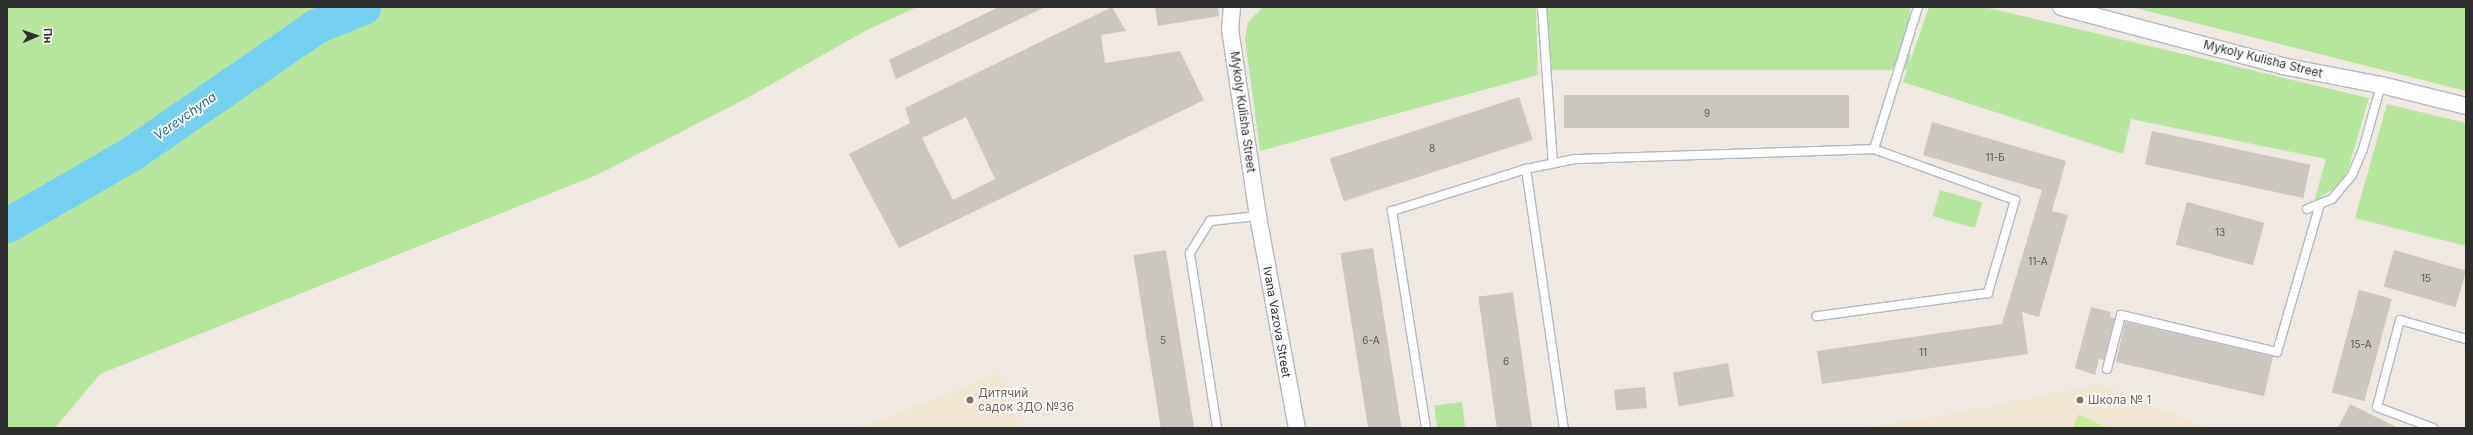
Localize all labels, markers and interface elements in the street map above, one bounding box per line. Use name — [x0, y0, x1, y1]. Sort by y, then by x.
north arrow — [16, 16, 56, 56]
text: Пн — [41, 28, 55, 43]
street label: Mykoly Kulisha Street — [2202, 37, 2324, 81]
street label: Mykoly Kulisha Street — [1227, 50, 1259, 174]
water label: Verevchyna — [151, 89, 219, 143]
house number: 9 — [1704, 108, 1710, 120]
house number: 8 — [1429, 143, 1435, 155]
house number: 11-Б — [1985, 152, 2005, 164]
house number: 13 — [2215, 227, 2225, 239]
house number: 11-А — [2028, 256, 2048, 268]
street label: Ivana Vazova Street — [1260, 265, 1294, 379]
house number: 15 — [2421, 273, 2431, 285]
house number: 5 — [1160, 335, 1166, 347]
house number: 6-А — [1362, 335, 1380, 347]
house number: 15-А — [2350, 339, 2372, 351]
house number: 11 — [1919, 347, 1927, 359]
house number: 6 — [1503, 356, 1509, 368]
place label: Дитячий садок ЗДО №36 — [978, 386, 1074, 414]
place label: Школа № 1 — [2088, 393, 2151, 407]
marker: Дитячий садок ЗДО №36 — [965, 395, 975, 405]
marker: Школа № 1 — [2075, 395, 2085, 405]

